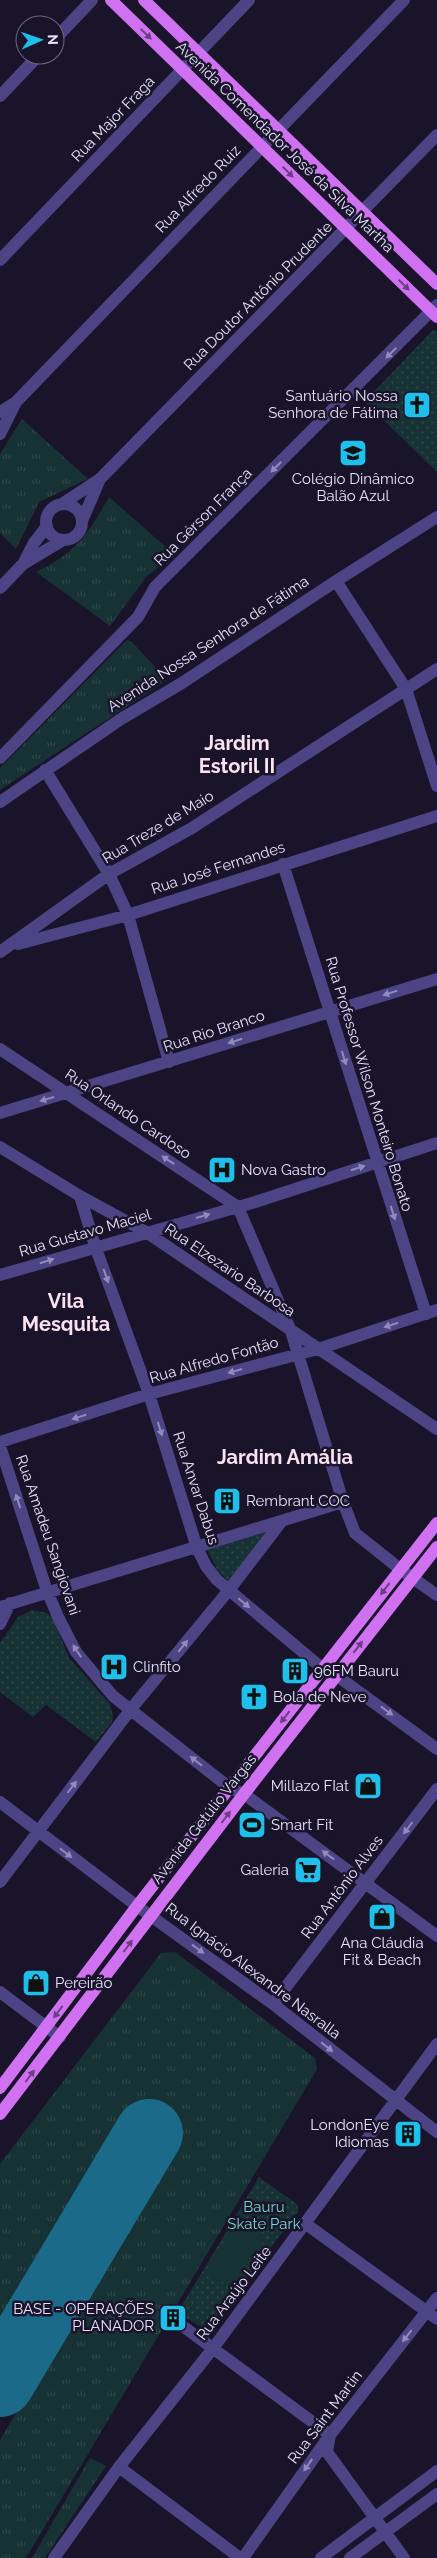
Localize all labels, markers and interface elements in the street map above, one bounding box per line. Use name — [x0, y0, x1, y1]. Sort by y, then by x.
north arrow — [15, 15, 65, 65]
one-way arrow — [140, 28, 152, 40]
text: N — [45, 34, 61, 45]
street label: Avenida Comendador José da Silva Martha — [172, 38, 398, 256]
street label: Rua Major Fraga — [68, 72, 158, 166]
street label: Rua Alfredo Ruiz — [152, 142, 244, 236]
one-way arrow — [282, 165, 294, 177]
street label: Rua Doutor Antônio Prudente — [180, 218, 336, 374]
one-way arrow — [398, 279, 410, 291]
one-way arrow — [385, 347, 397, 359]
place label: Santuário Nossa Senhora de Fátima — [268, 387, 398, 422]
church icon: Santuário Nossa Senhora de Fátima — [402, 390, 432, 420]
school or university icon: Colégio Dinâmico Balão Azul — [338, 438, 368, 468]
one-way arrow — [270, 461, 282, 473]
street label: Rua Gérson França — [150, 464, 256, 570]
place label: Colégio Dinâmico Balão Azul — [292, 470, 414, 505]
street label: Avenida Nossa Senhora de Fátima — [104, 572, 312, 716]
district label: Jardim Estoril II — [199, 731, 275, 778]
street label: Rua Treze de Maio — [99, 787, 217, 867]
street label: Rua José Fernandes — [149, 838, 287, 898]
street label: Rua Professor Wilson Monteiro Bonato — [322, 954, 416, 1214]
one-way arrow — [383, 989, 398, 997]
street label: Rua Rio Branco — [161, 1006, 267, 1056]
one-way arrow — [228, 1038, 243, 1045]
one-way arrow — [340, 1050, 348, 1065]
street label: Rua Orlando Cardoso — [62, 1065, 194, 1163]
one-way arrow — [39, 1096, 54, 1104]
one-way arrow — [162, 1155, 175, 1165]
hospital icon: Nova Gastro — [207, 1155, 237, 1185]
place label: Nova Gastro — [241, 1161, 326, 1179]
one-way arrow — [351, 1164, 366, 1172]
street label: Rua Gustavo Maciel — [17, 1205, 154, 1260]
one-way arrow — [389, 1205, 397, 1220]
one-way arrow — [196, 1212, 211, 1220]
street label: Rua Elzezario Barbosa — [161, 1220, 299, 1320]
one-way arrow — [39, 1257, 54, 1264]
one-way arrow — [102, 1269, 110, 1284]
district label: Vila Mesquita — [22, 1289, 110, 1336]
one-way arrow — [383, 1322, 398, 1330]
street label: Rua Alfredo Fontão — [147, 1333, 281, 1387]
one-way arrow — [227, 1367, 242, 1375]
one-way arrow — [71, 1413, 86, 1421]
one-way arrow — [156, 1422, 164, 1437]
street label: Rua Anvar Dabus — [169, 1429, 223, 1547]
district label: Jardim Amália — [217, 1445, 353, 1469]
street label: Rua Amadeu Sangiovani — [12, 1452, 84, 1618]
building icon: Rembrant COC — [212, 1486, 242, 1516]
place label: Rembrant COC — [246, 1492, 350, 1510]
one-way arrow — [14, 1493, 21, 1508]
one-way arrow — [380, 1582, 391, 1595]
one-way arrow — [237, 1597, 250, 1608]
one-way arrow — [178, 1640, 189, 1653]
one-way arrow — [353, 1641, 364, 1654]
one-way arrow — [72, 1645, 82, 1658]
hospital icon: Clinfito — [99, 1652, 129, 1682]
building icon: 96FM Bauru — [280, 1656, 310, 1686]
place label: Clinfito — [133, 1658, 181, 1676]
place label: 96FM Bauru — [314, 1662, 399, 1680]
church icon: Bola de Neve — [239, 1682, 269, 1712]
place label: Bola de Neve — [273, 1688, 367, 1706]
one-way arrow — [380, 1706, 394, 1716]
one-way arrow — [280, 1710, 291, 1723]
street label: Avenida Getúlio Vargas — [148, 1750, 260, 1888]
one-way arrow — [190, 1755, 203, 1766]
shop icon: Millazo FIat — [353, 1771, 383, 1801]
place label: Millazo FIat — [271, 1777, 349, 1795]
one-way arrow — [67, 1780, 77, 1794]
sports icon: Smart Fit — [237, 1810, 267, 1840]
one-way arrow — [221, 1811, 232, 1824]
place label: Smart Fit — [271, 1816, 333, 1834]
one-way arrow — [402, 1821, 413, 1834]
street label: Rua Antônio Alves — [297, 1832, 387, 1942]
one-way arrow — [59, 1848, 72, 1859]
one-way arrow — [322, 1849, 335, 1860]
supermarket icon: Galeria — [293, 1855, 323, 1885]
place label: Galeria — [240, 1861, 289, 1879]
street label: Rua Ignácio Alexandre Nasralla — [162, 1899, 344, 2043]
shop icon: Ana Cláudia Fit & Beach — [367, 1902, 397, 1932]
place label: Ana Cláudia Fit & Beach — [340, 1934, 424, 1969]
one-way arrow — [123, 1939, 133, 1953]
one-way arrow — [191, 1944, 205, 1954]
shop icon: Pereirão — [21, 1968, 51, 1998]
place label: Pereirão — [55, 1974, 112, 1992]
one-way arrow — [52, 2005, 63, 2018]
one-way arrow — [320, 2042, 334, 2052]
one-way arrow — [24, 2070, 35, 2083]
place label: LondonEye Idiomas — [310, 2116, 389, 2151]
building icon: LondonEye Idiomas — [393, 2119, 423, 2149]
park label: Bauru Skate Park — [227, 2198, 301, 2233]
street label: Rua Araújo Leite — [193, 2242, 275, 2344]
place label: BASE - OPERAÇÕES PLANADOR — [13, 2300, 154, 2335]
building icon: BASE - OPERAÇÕES PLANADOR — [158, 2303, 188, 2333]
one-way arrow — [401, 2329, 412, 2342]
street label: Rua Saint Martin — [284, 2367, 366, 2467]
one-way arrow — [303, 2458, 313, 2472]

